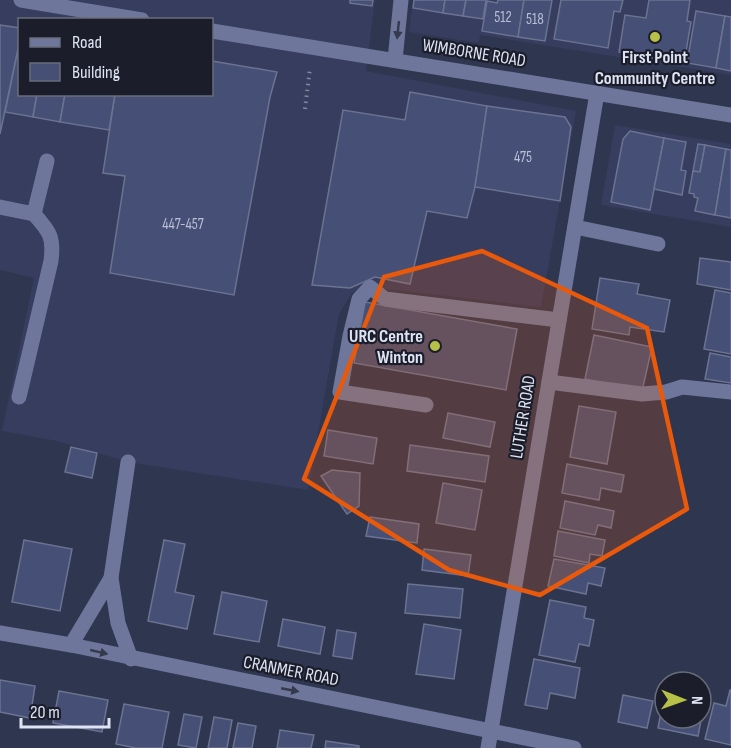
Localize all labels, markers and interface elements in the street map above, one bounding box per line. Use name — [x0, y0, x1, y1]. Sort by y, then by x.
house number: 512 — [494, 8, 512, 27]
house number: 518 — [526, 10, 544, 29]
legend — [18, 18, 213, 96]
one-way arrow — [393, 21, 403, 40]
marker: First Point Community Centre — [648, 30, 662, 44]
text: Road — [72, 32, 102, 53]
street label: WIMBORNE ROAD — [421, 34, 527, 72]
place label: First Point Community Centre — [595, 47, 715, 89]
text: Building — [72, 62, 120, 83]
house number: 475 — [514, 148, 532, 167]
house number: 447-457 — [162, 215, 204, 234]
place label: URC Centre Winton — [349, 326, 423, 368]
marker: URC Centre Winton — [428, 339, 442, 353]
street label: LUTHER ROAD — [506, 374, 540, 460]
one-way arrow — [89, 647, 108, 657]
street label: CRANMER ROAD — [242, 651, 340, 691]
north arrow — [653, 670, 713, 730]
one-way arrow — [280, 686, 299, 696]
scale bar — [21, 691, 110, 729]
text: N — [687, 696, 706, 705]
text: 20 m — [30, 702, 60, 723]

